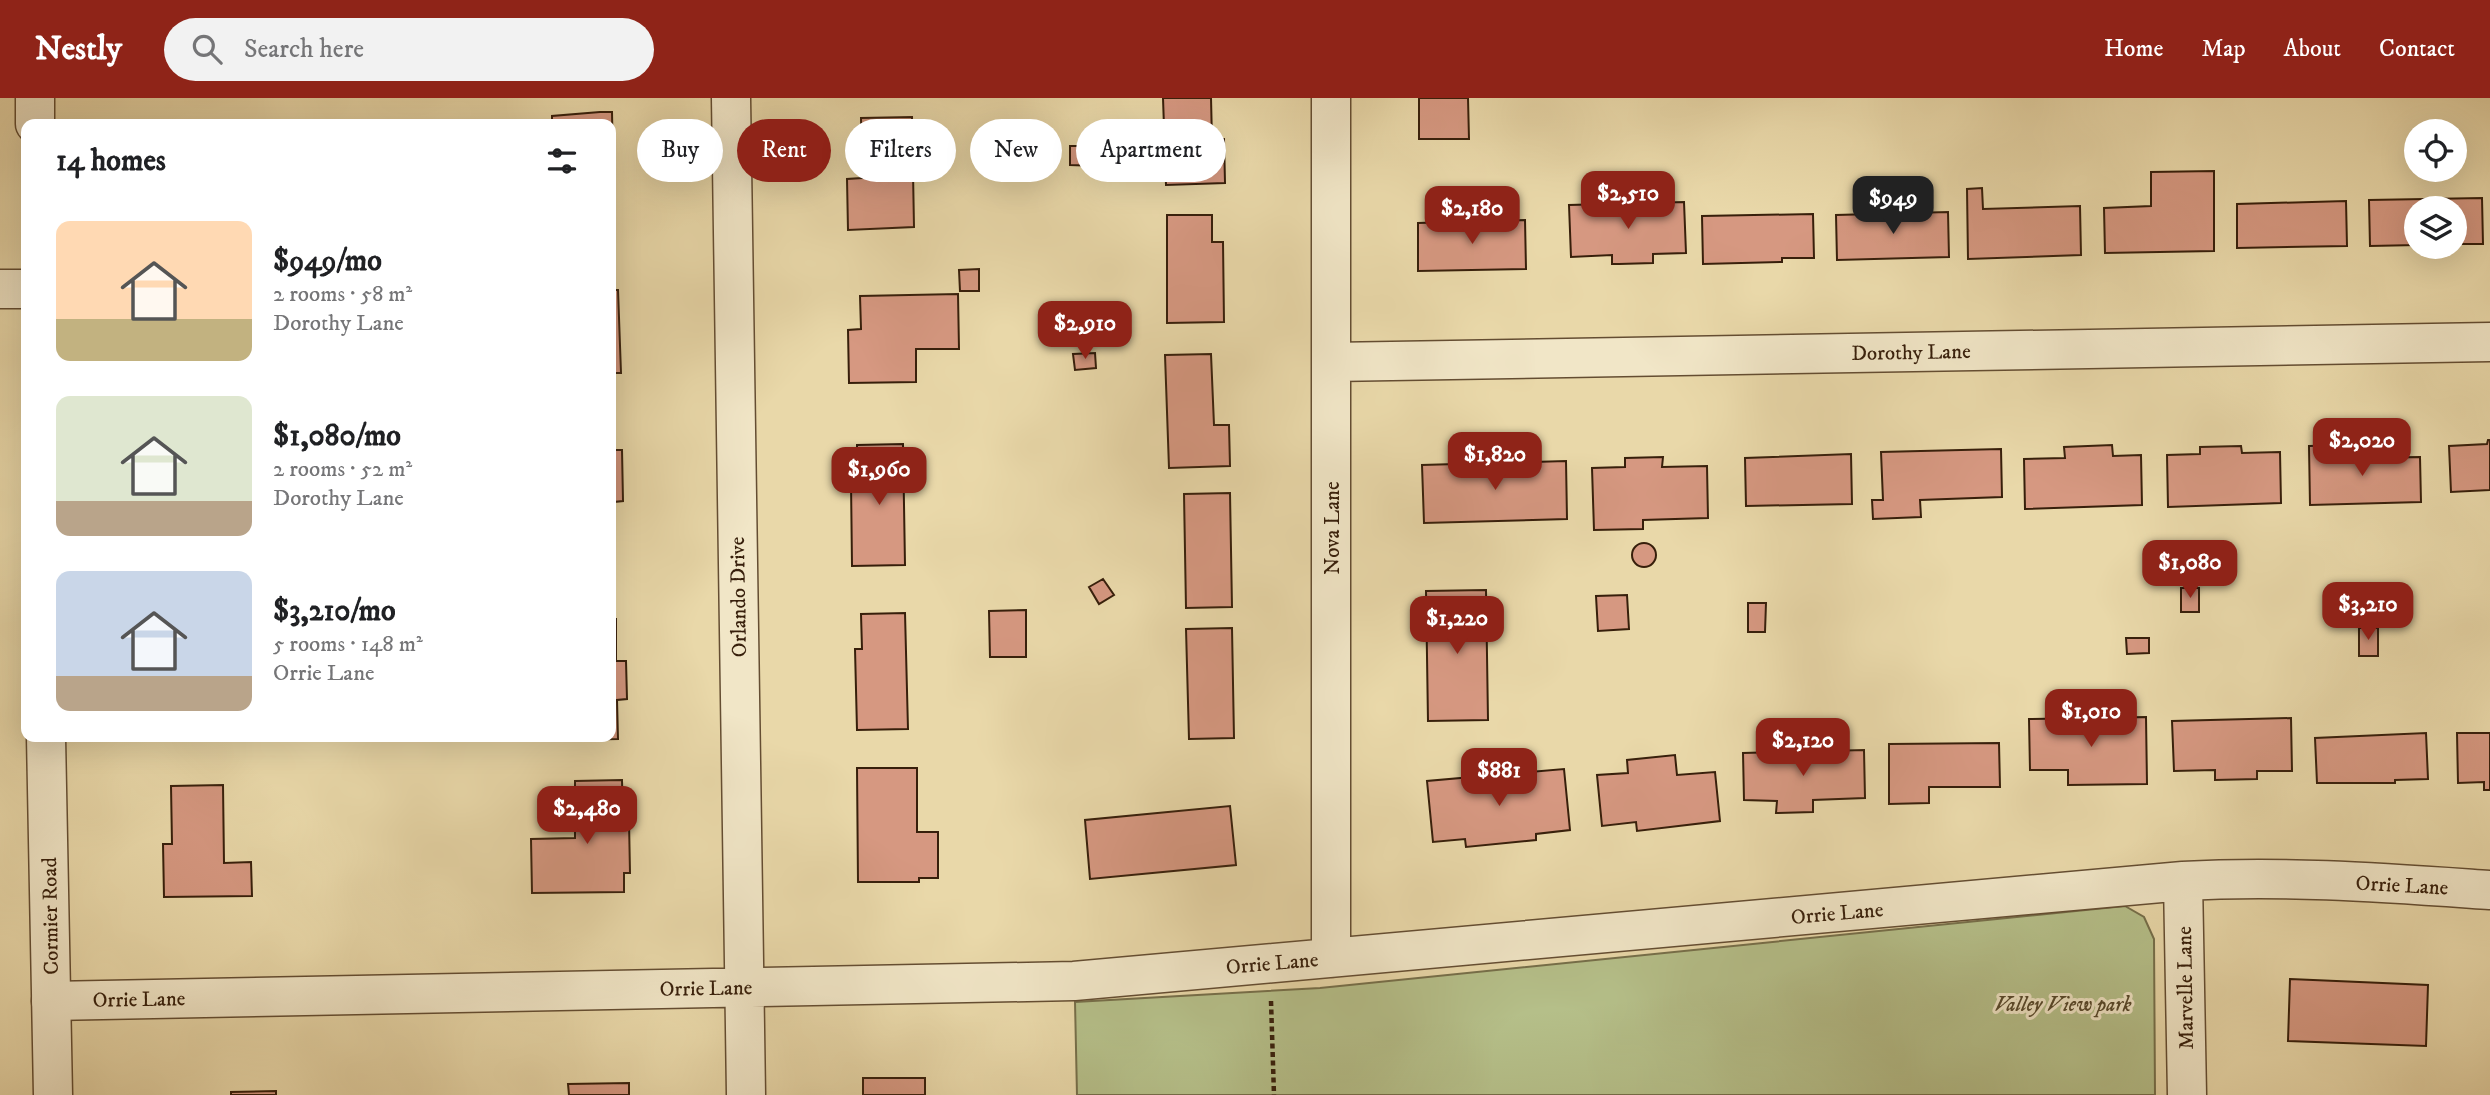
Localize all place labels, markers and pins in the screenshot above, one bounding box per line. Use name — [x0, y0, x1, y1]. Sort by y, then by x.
pin: $2,510 — [1571, 172, 1685, 231]
pin: $949 — [1852, 176, 1934, 236]
pin: $2,180 — [1415, 186, 1529, 246]
pin: $2,910 — [1028, 302, 1142, 361]
pin: $2,020 — [2305, 418, 2419, 478]
pin: $1,820 — [1438, 432, 1552, 492]
pin: $1,960 — [822, 448, 936, 507]
pin: $1,080 — [2133, 540, 2247, 600]
pin: $3,210 — [2311, 582, 2425, 642]
pin: $1,220 — [1400, 596, 1514, 656]
pin: $1,010 — [2034, 690, 2148, 749]
pin: $2,120 — [1746, 718, 1860, 778]
pin: $881 — [1458, 748, 1540, 808]
pin: $2,480 — [530, 786, 644, 846]

